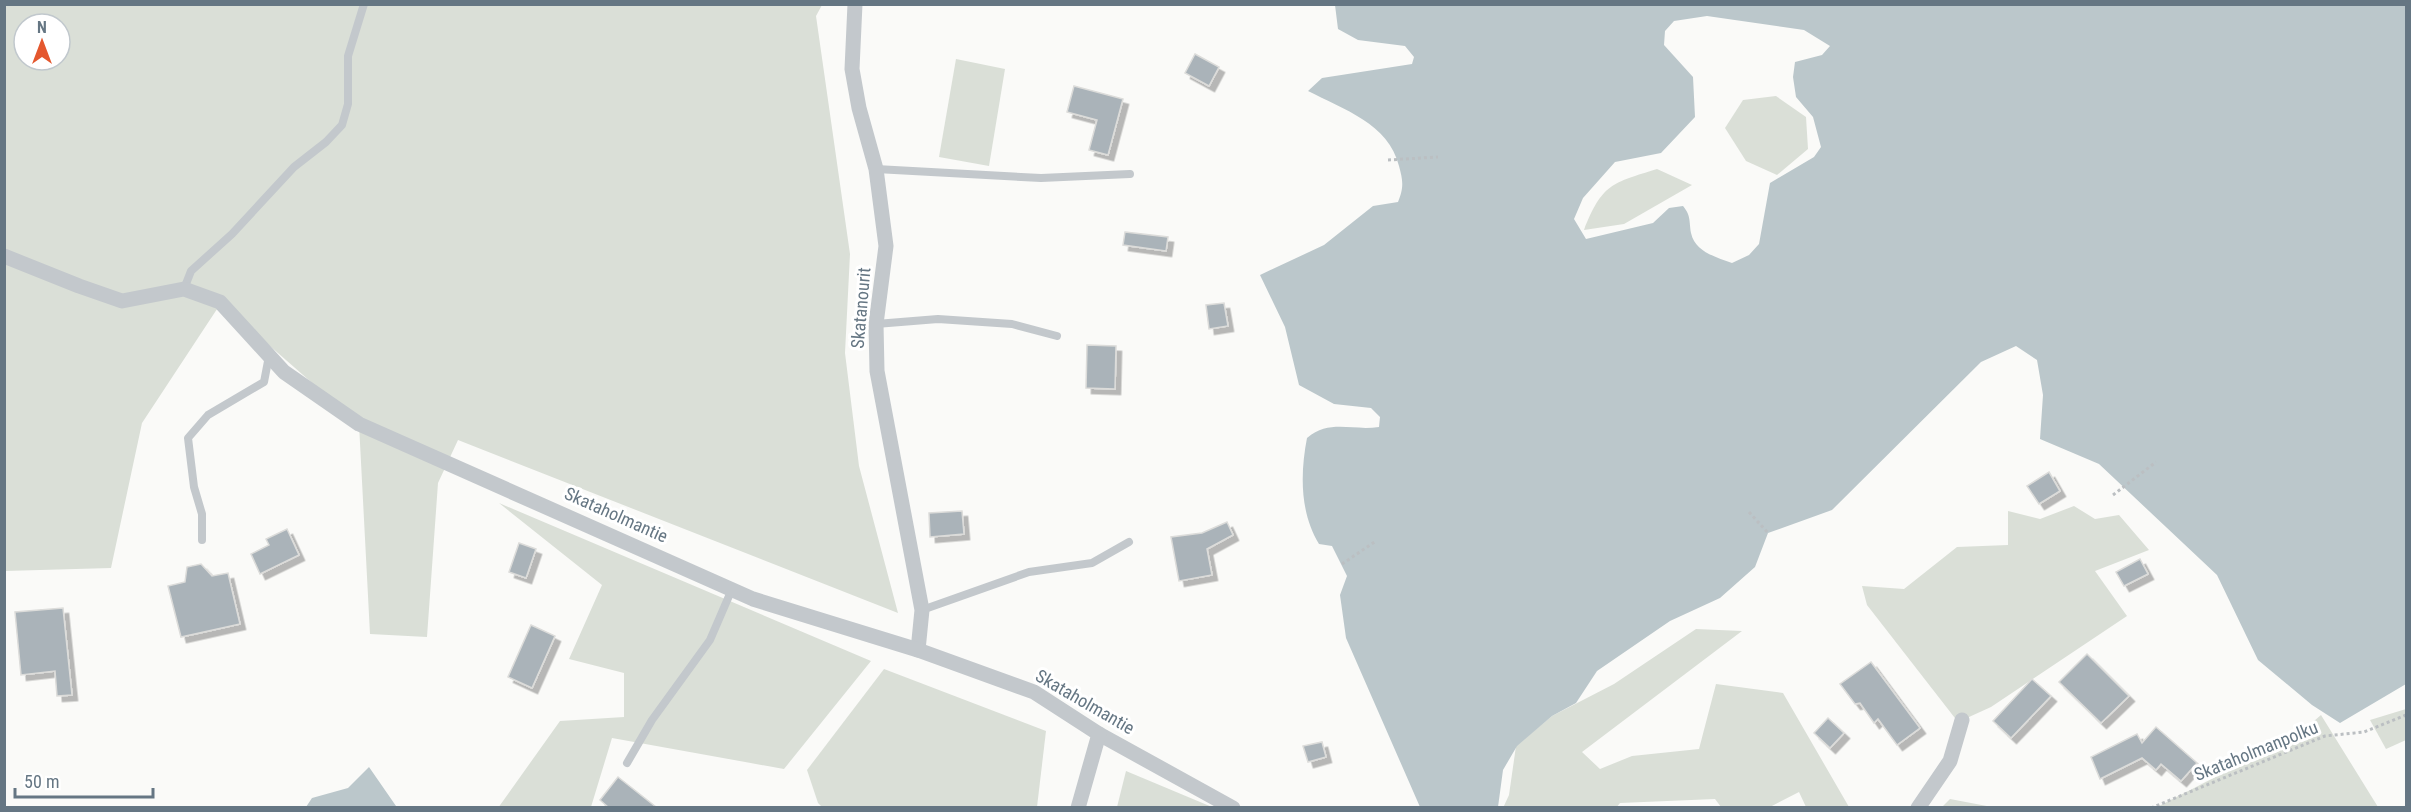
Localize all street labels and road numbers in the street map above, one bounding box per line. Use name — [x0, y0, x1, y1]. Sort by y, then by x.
street label: Skatanourit — [846, 266, 875, 349]
street label: Skataholmantie — [561, 482, 671, 547]
street label: Skataholmantie — [1032, 665, 1138, 738]
street label: Skataholmanpolku — [2191, 716, 2321, 785]

